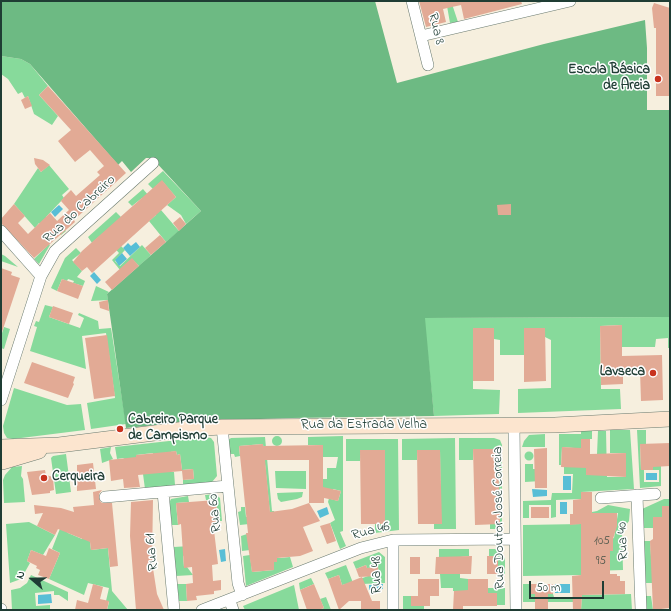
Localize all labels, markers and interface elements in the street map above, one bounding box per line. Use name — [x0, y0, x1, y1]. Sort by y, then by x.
street label: Rua 8 — [423, 11, 447, 47]
place label: Escola Básica de Areia — [568, 63, 650, 96]
marker: Escola Básica de Areia — [653, 74, 663, 84]
street label: Rua do Cabreiro — [40, 172, 120, 248]
place label: Lavseca — [600, 365, 645, 381]
marker: Lavseca — [648, 368, 658, 378]
place label: Cabreiro Parque de Campismo — [128, 413, 218, 446]
street label: Rua da Estrada Velha — [301, 418, 427, 434]
marker: Cabreiro Parque de Campismo — [115, 424, 125, 434]
street label: Rua Doutor José Correia — [490, 446, 510, 590]
place label: Cerqueira — [52, 470, 105, 486]
marker: Cerqueira — [39, 473, 49, 483]
street label: Rua 60 — [206, 493, 226, 533]
street label: Rua 46 — [350, 519, 392, 545]
street label: Rua 40 — [615, 521, 633, 561]
street label: Rua 61 — [143, 533, 163, 571]
house number: 105 — [594, 535, 610, 549]
house number: 95 — [596, 555, 606, 569]
street label: Rua 48 — [370, 556, 386, 594]
north arrow — [12, 559, 52, 599]
text: N — [12, 569, 30, 581]
scale bar — [531, 573, 606, 599]
text: 50 m — [536, 579, 560, 597]

